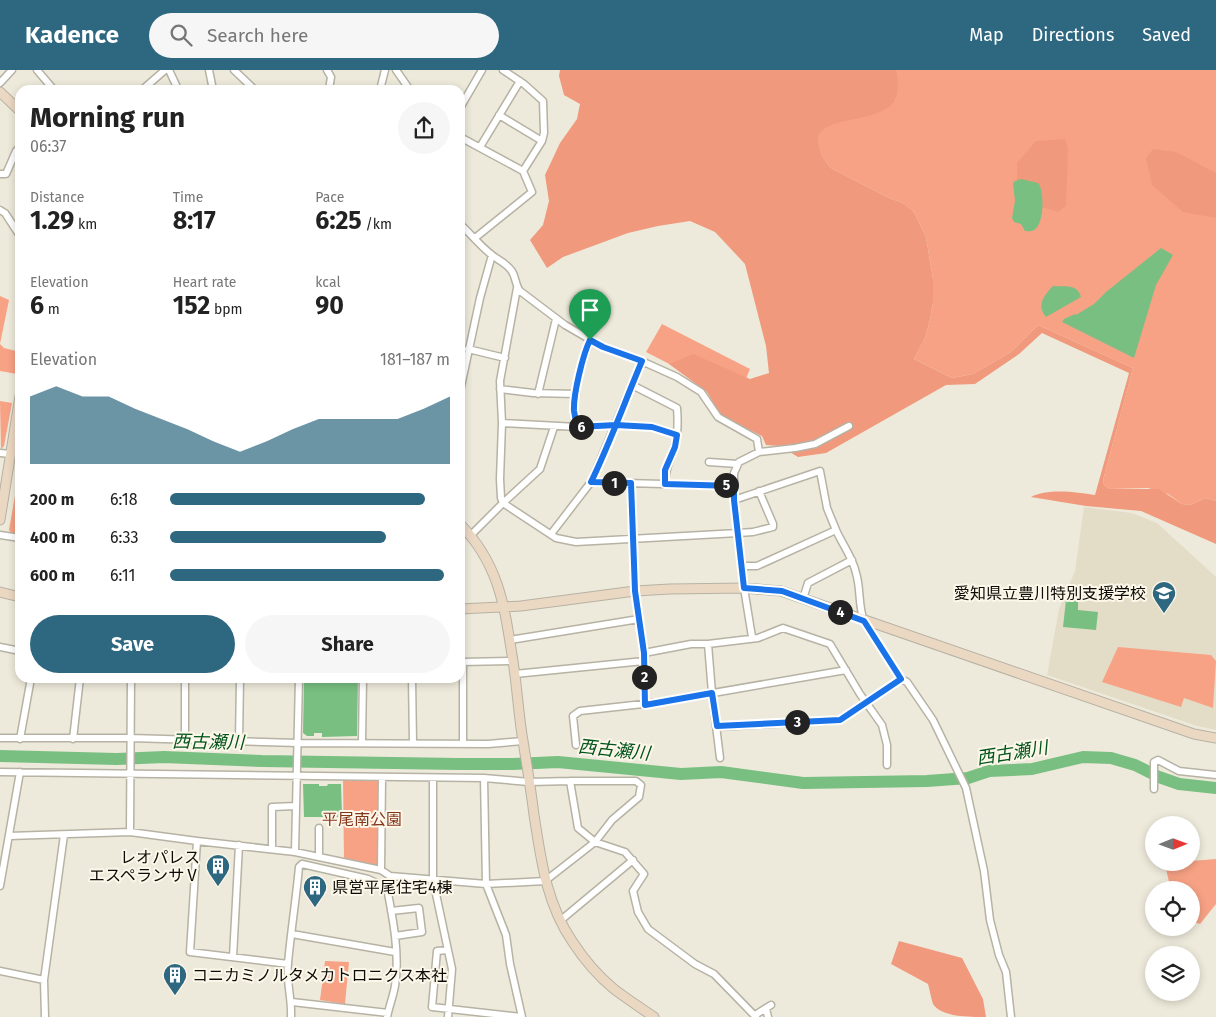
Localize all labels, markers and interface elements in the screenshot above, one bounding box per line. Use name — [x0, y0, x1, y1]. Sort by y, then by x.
search box — [149, 13, 499, 58]
text: Kadence — [25, 21, 119, 49]
icon: search — [167, 21, 195, 49]
text: Search here — [207, 24, 308, 47]
text: Map — [969, 24, 1004, 46]
text: Directions — [1032, 24, 1114, 46]
text: Saved — [1142, 24, 1191, 46]
text: Morning run — [30, 101, 185, 134]
button: share — [398, 102, 450, 154]
text: 06:37 — [30, 137, 66, 156]
text: Distance — [30, 189, 84, 206]
text: Time — [173, 189, 203, 206]
text: Pace — [315, 189, 344, 206]
text: 1.29 — [30, 206, 74, 236]
text: 8:17 — [173, 206, 216, 236]
text: 6:25 — [315, 206, 362, 236]
text: km — [74, 216, 97, 233]
text: /km — [362, 216, 392, 233]
text: Elevation — [30, 274, 89, 291]
text: Heart rate — [173, 274, 236, 291]
text: kcal — [315, 274, 341, 291]
pin — [569, 289, 611, 340]
text: 6 — [30, 291, 44, 321]
text: 152 — [173, 291, 210, 321]
text: 90 — [315, 291, 344, 321]
icon: arrive — [576, 296, 604, 324]
text: m — [44, 301, 60, 318]
text: bpm — [210, 301, 243, 318]
text: Elevation — [30, 350, 97, 369]
text: 181–187 m — [380, 350, 450, 369]
pin: 6 — [568, 414, 594, 440]
text: 6 — [578, 419, 585, 436]
pin: 1 — [602, 470, 626, 496]
pin: 5 — [714, 472, 738, 498]
text: 1 — [611, 475, 618, 492]
text: 5 — [723, 477, 730, 494]
text: 200 m — [30, 490, 74, 509]
text: 6:18 — [110, 490, 137, 509]
text: 400 m — [30, 528, 75, 547]
text: 6:33 — [110, 528, 138, 547]
text: 600 m — [30, 566, 75, 585]
text: 6:11 — [110, 566, 135, 585]
school or university icon: 愛知県立豊川特別支援学校 — [1151, 580, 1177, 614]
place label: 愛知県立豊川特別支援学校 — [954, 584, 1146, 603]
pin: 4 — [828, 600, 852, 624]
text: 4 — [837, 604, 844, 621]
button: Save — [30, 615, 235, 673]
button: Share — [245, 615, 450, 673]
pin: 2 — [632, 664, 656, 690]
text: 2 — [641, 669, 648, 686]
pin: 3 — [784, 710, 810, 734]
text: 3 — [794, 714, 801, 731]
water label: 西古瀬川 — [172, 730, 246, 754]
water label: 西古瀬川 — [577, 735, 653, 765]
water label: 西古瀬川 — [975, 736, 1051, 769]
park label: 平尾南公園 — [322, 810, 402, 829]
north arrow — [1145, 816, 1200, 871]
map controls — [1145, 816, 1200, 1001]
place label: レオパレス エスペランサⅤ — [89, 848, 200, 885]
building icon: レオパレス エスペランサⅤ — [205, 853, 231, 887]
building icon: 県営平尾住宅4棟 — [302, 874, 328, 908]
place label: 県営平尾住宅4棟 — [332, 878, 453, 897]
button: locate — [1145, 881, 1200, 936]
button: layers — [1145, 946, 1200, 1001]
building icon: コニカミノルタメカトロニクス本社 — [162, 962, 188, 996]
place label: コニカミノルタメカトロニクス本社 — [192, 966, 447, 985]

